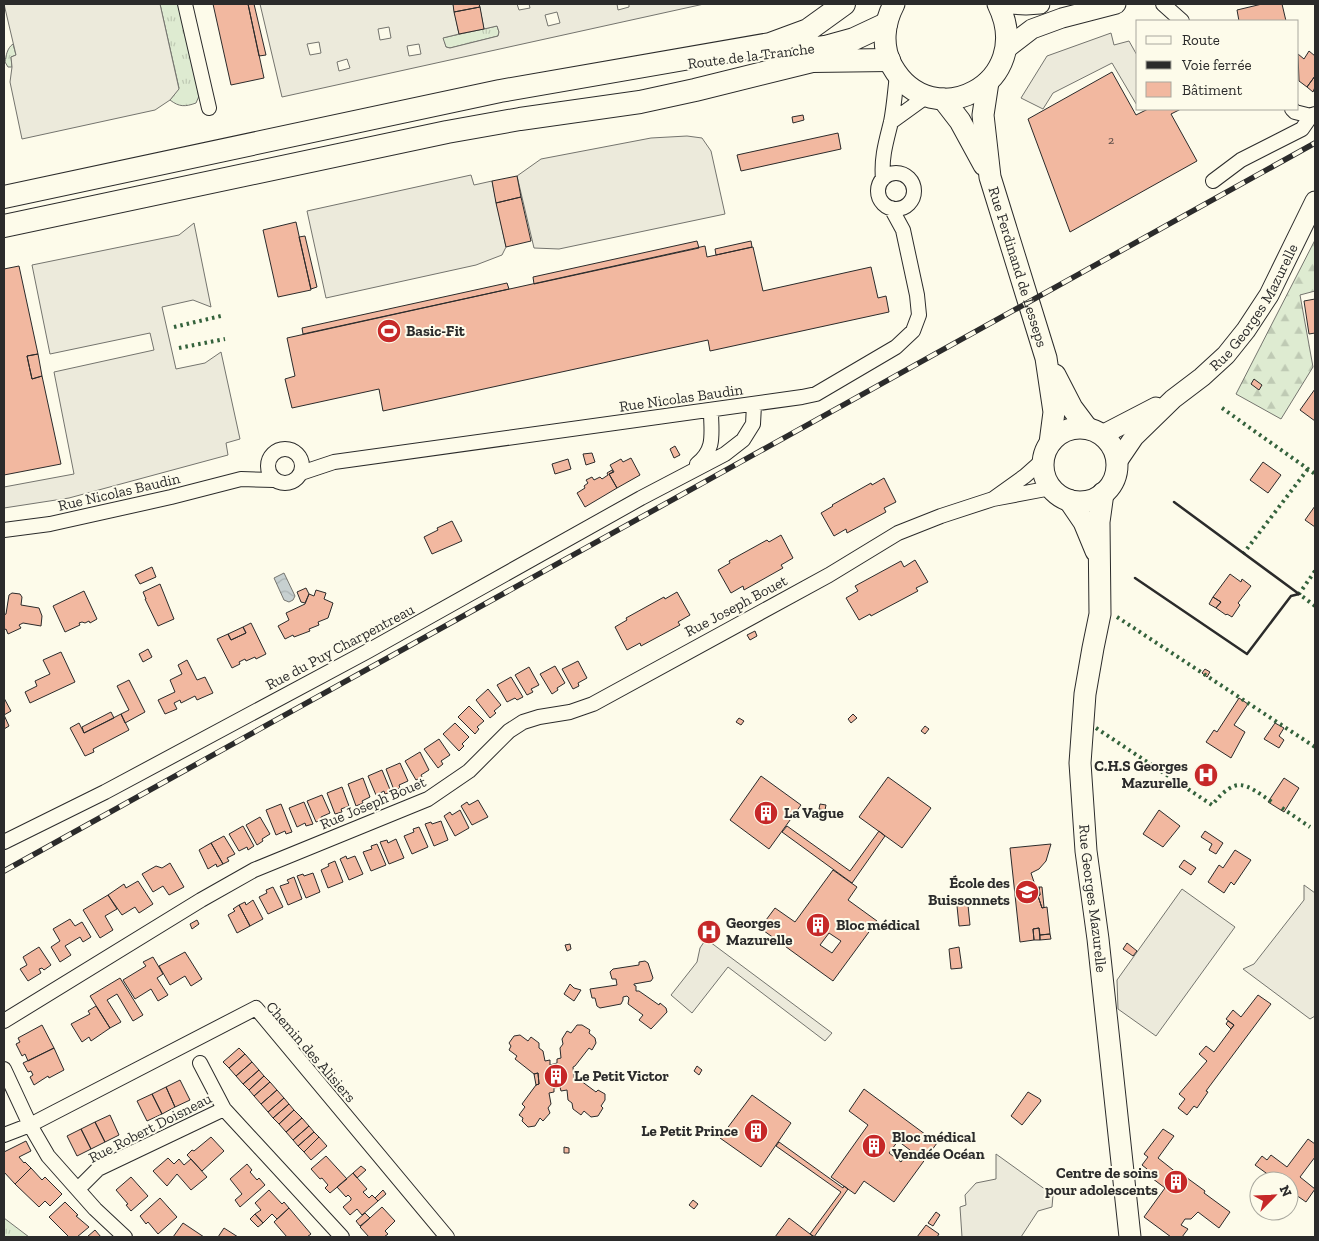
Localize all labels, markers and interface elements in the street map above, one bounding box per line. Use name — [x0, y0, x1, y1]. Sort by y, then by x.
legend — [1136, 20, 1299, 110]
text: Route — [1182, 31, 1220, 49]
street label: Route de la Tranche — [686, 39, 816, 73]
text: Voie ferrée — [1181, 56, 1252, 74]
text: Bâtiment — [1182, 81, 1243, 99]
house number: 2 — [1108, 133, 1114, 147]
street label: Rue Ferdinand de Lesseps — [985, 184, 1051, 350]
street label: Rue Georges Mazurelle — [1206, 241, 1302, 375]
sports icon: Basic-Fit — [376, 318, 402, 344]
place label: Basic-Fit — [406, 322, 466, 340]
street label: Rue Nicolas Baudin — [618, 380, 744, 416]
street label: Rue Nicolas Baudin — [56, 469, 182, 515]
street label: Rue Joseph Bouet — [682, 571, 791, 641]
street label: Rue du Puy Charpentreau — [263, 600, 418, 694]
place label: C.H.S Georges Mazurelle — [1094, 757, 1188, 792]
hospital icon: C.H.S Georges Mazurelle — [1193, 762, 1219, 788]
street label: Rue Joseph Bouet — [317, 772, 429, 833]
building icon: La Vague — [753, 800, 779, 826]
place label: La Vague — [784, 804, 844, 822]
street label: Rue Georges Mazurelle — [1075, 824, 1111, 973]
place label: École des Buissonnets — [928, 874, 1010, 909]
school or university icon: École des Buissonnets — [1014, 879, 1040, 905]
building icon: Bloc médical — [805, 912, 831, 938]
place label: Georges Mazurelle — [726, 914, 793, 949]
place label: Bloc médical — [836, 916, 920, 934]
hospital icon: Georges Mazurelle — [696, 919, 722, 945]
street label: Chemin des Alisiers — [262, 998, 360, 1106]
building icon: Le Petit Victor — [543, 1063, 569, 1089]
place label: Le Petit Victor — [574, 1067, 669, 1085]
street label: Rue Robert Doisneau — [86, 1089, 215, 1167]
building icon: Le Petit Prince — [743, 1118, 769, 1144]
place label: Le Petit Prince — [641, 1122, 738, 1140]
place label: Bloc médical Vendée Océan — [892, 1128, 985, 1163]
building icon: Bloc médical Vendée Océan — [861, 1133, 887, 1159]
place label: Centre de soins pour adolescents — [1045, 1164, 1158, 1199]
building icon: Centre de soins pour adolescents — [1163, 1169, 1189, 1195]
north arrow — [1249, 1171, 1299, 1221]
text: N — [1275, 1183, 1295, 1200]

